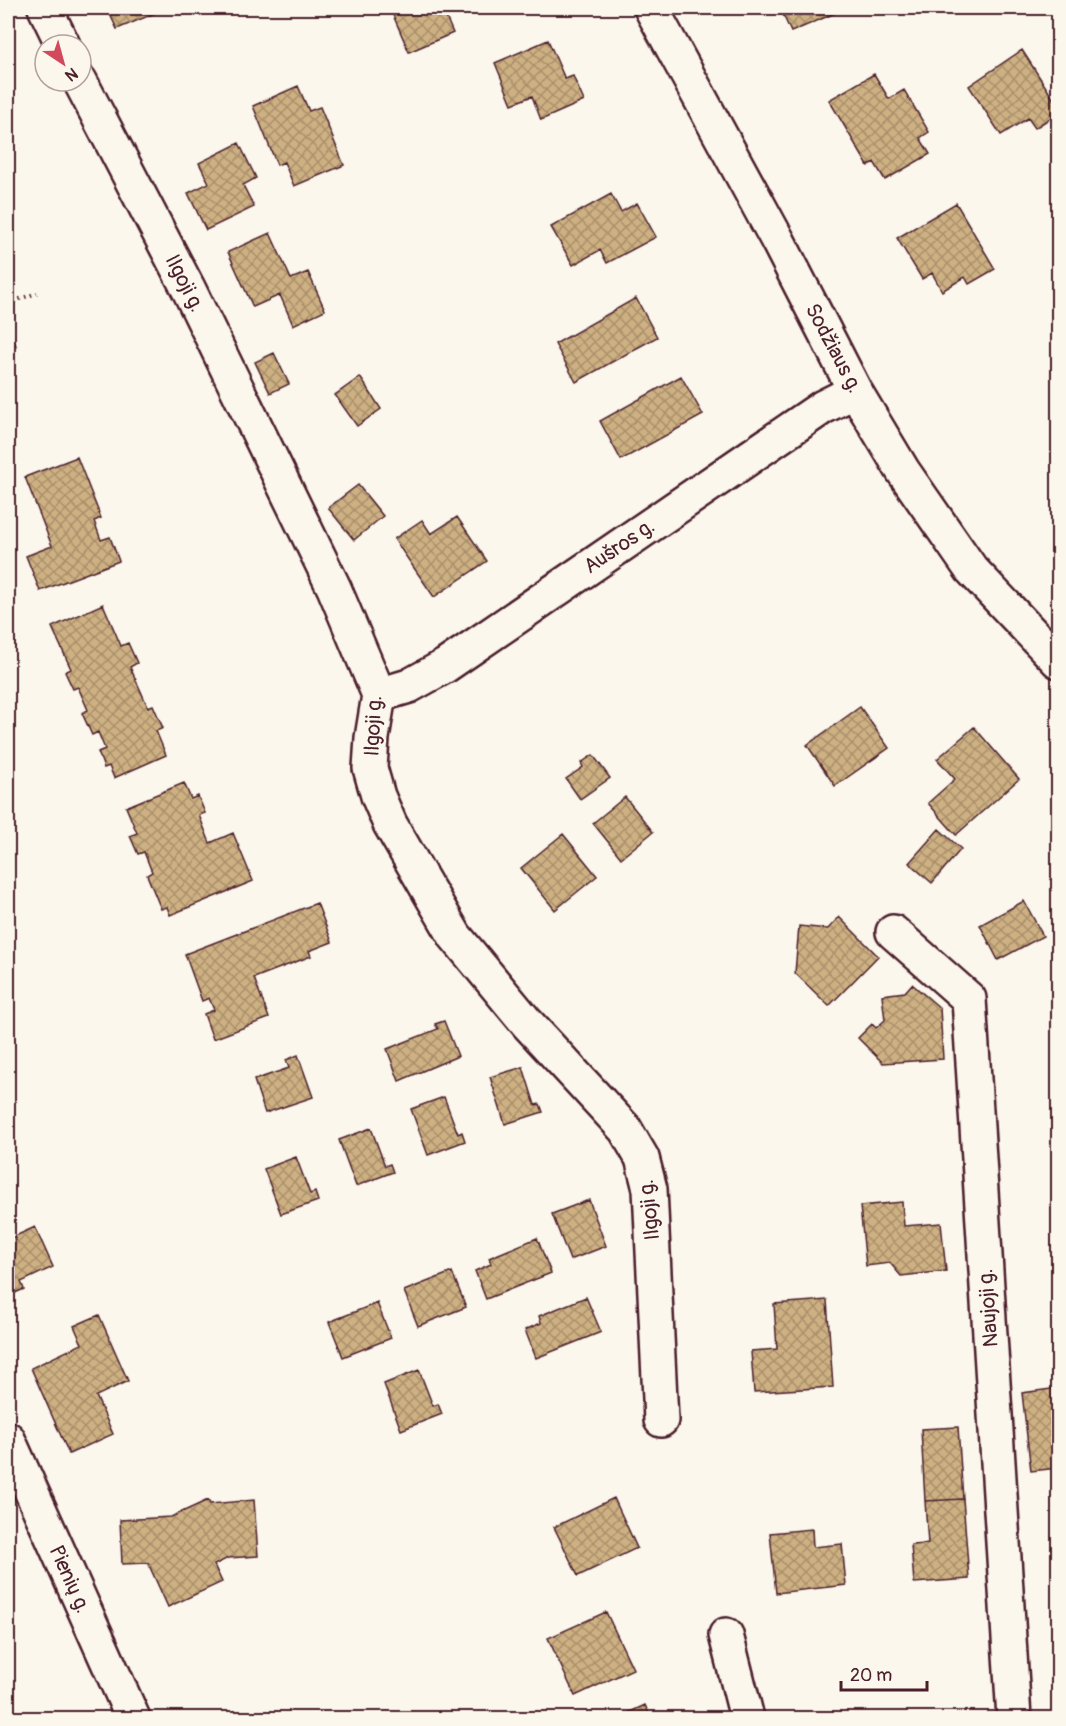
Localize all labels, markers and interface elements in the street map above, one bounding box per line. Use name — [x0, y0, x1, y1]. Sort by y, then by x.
north arrow — [33, 33, 93, 93]
text: N — [61, 63, 81, 86]
street label: Ilgoji g. — [159, 250, 210, 317]
street label: Sodžiaus g. — [799, 299, 868, 398]
street label: Aušros g. — [578, 513, 660, 580]
street label: Ilgoji g. — [358, 695, 389, 757]
street label: Ilgoji g. — [633, 1178, 666, 1242]
street label: Naujoji g. — [972, 1268, 1005, 1348]
street label: Pienių g. — [43, 1541, 96, 1617]
scale bar — [841, 1654, 926, 1692]
text: 20 m — [850, 1664, 892, 1687]

